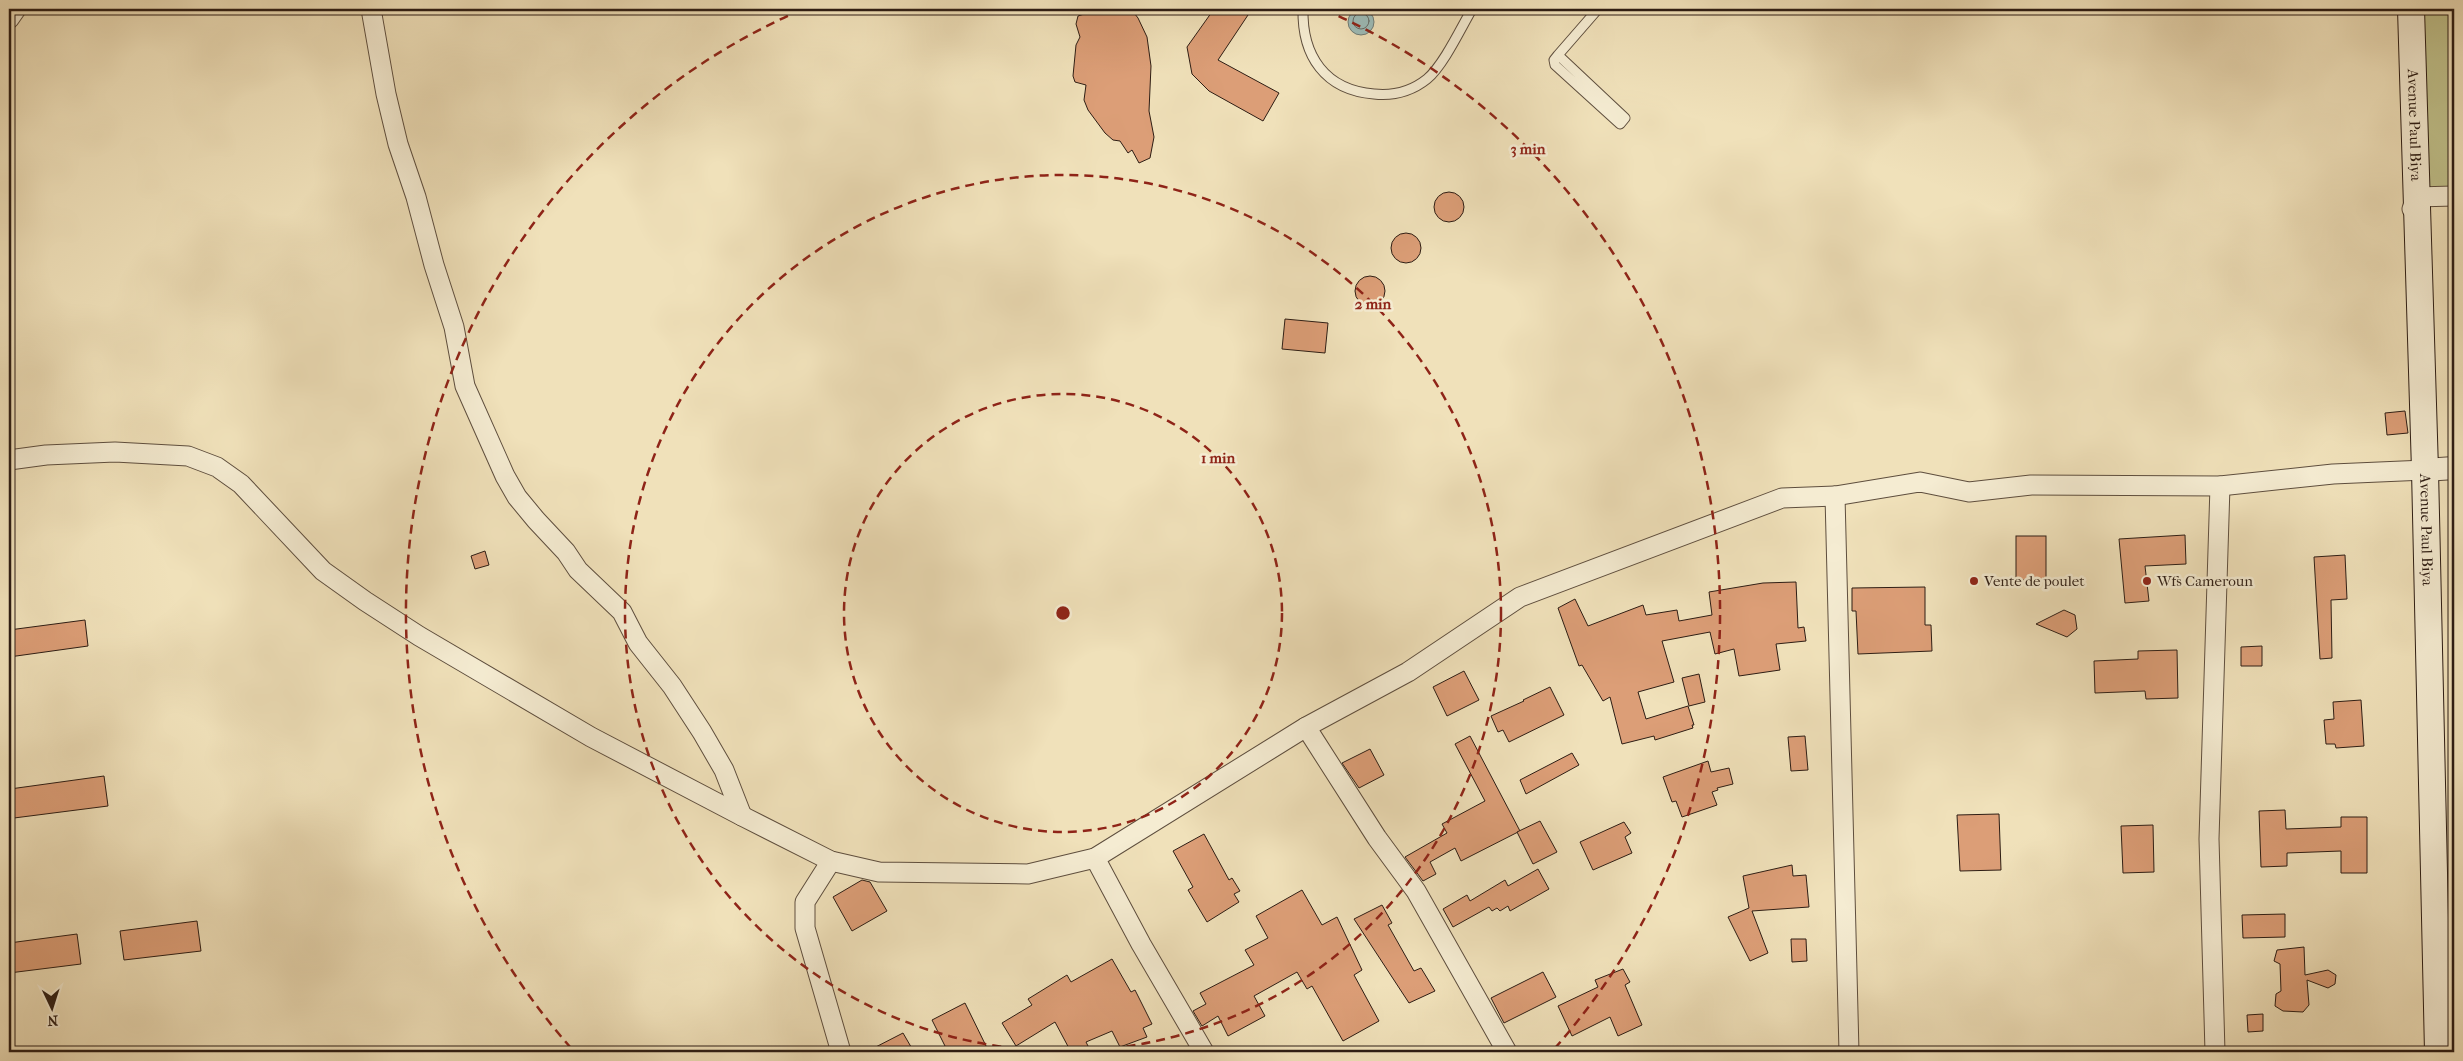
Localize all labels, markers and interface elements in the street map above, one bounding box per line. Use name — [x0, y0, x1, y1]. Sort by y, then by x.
street label: Avenue Paul Biya — [2404, 68, 2425, 182]
text: 3 min — [1511, 140, 1546, 158]
text: 2 min — [1355, 295, 1392, 313]
text: 1 min — [1201, 449, 1235, 467]
street label: Avenue Paul Biya — [2416, 473, 2437, 587]
place label: Vente de poulet — [1983, 572, 2085, 590]
place label: Wfs Cameroun — [2156, 572, 2253, 590]
marker: Vente de poulet — [1968, 575, 1980, 587]
marker: Wfs Cameroun — [2141, 575, 2153, 587]
centre of rings — [1054, 604, 1072, 622]
north arrow — [28, 984, 78, 1034]
text: N — [47, 1012, 59, 1029]

